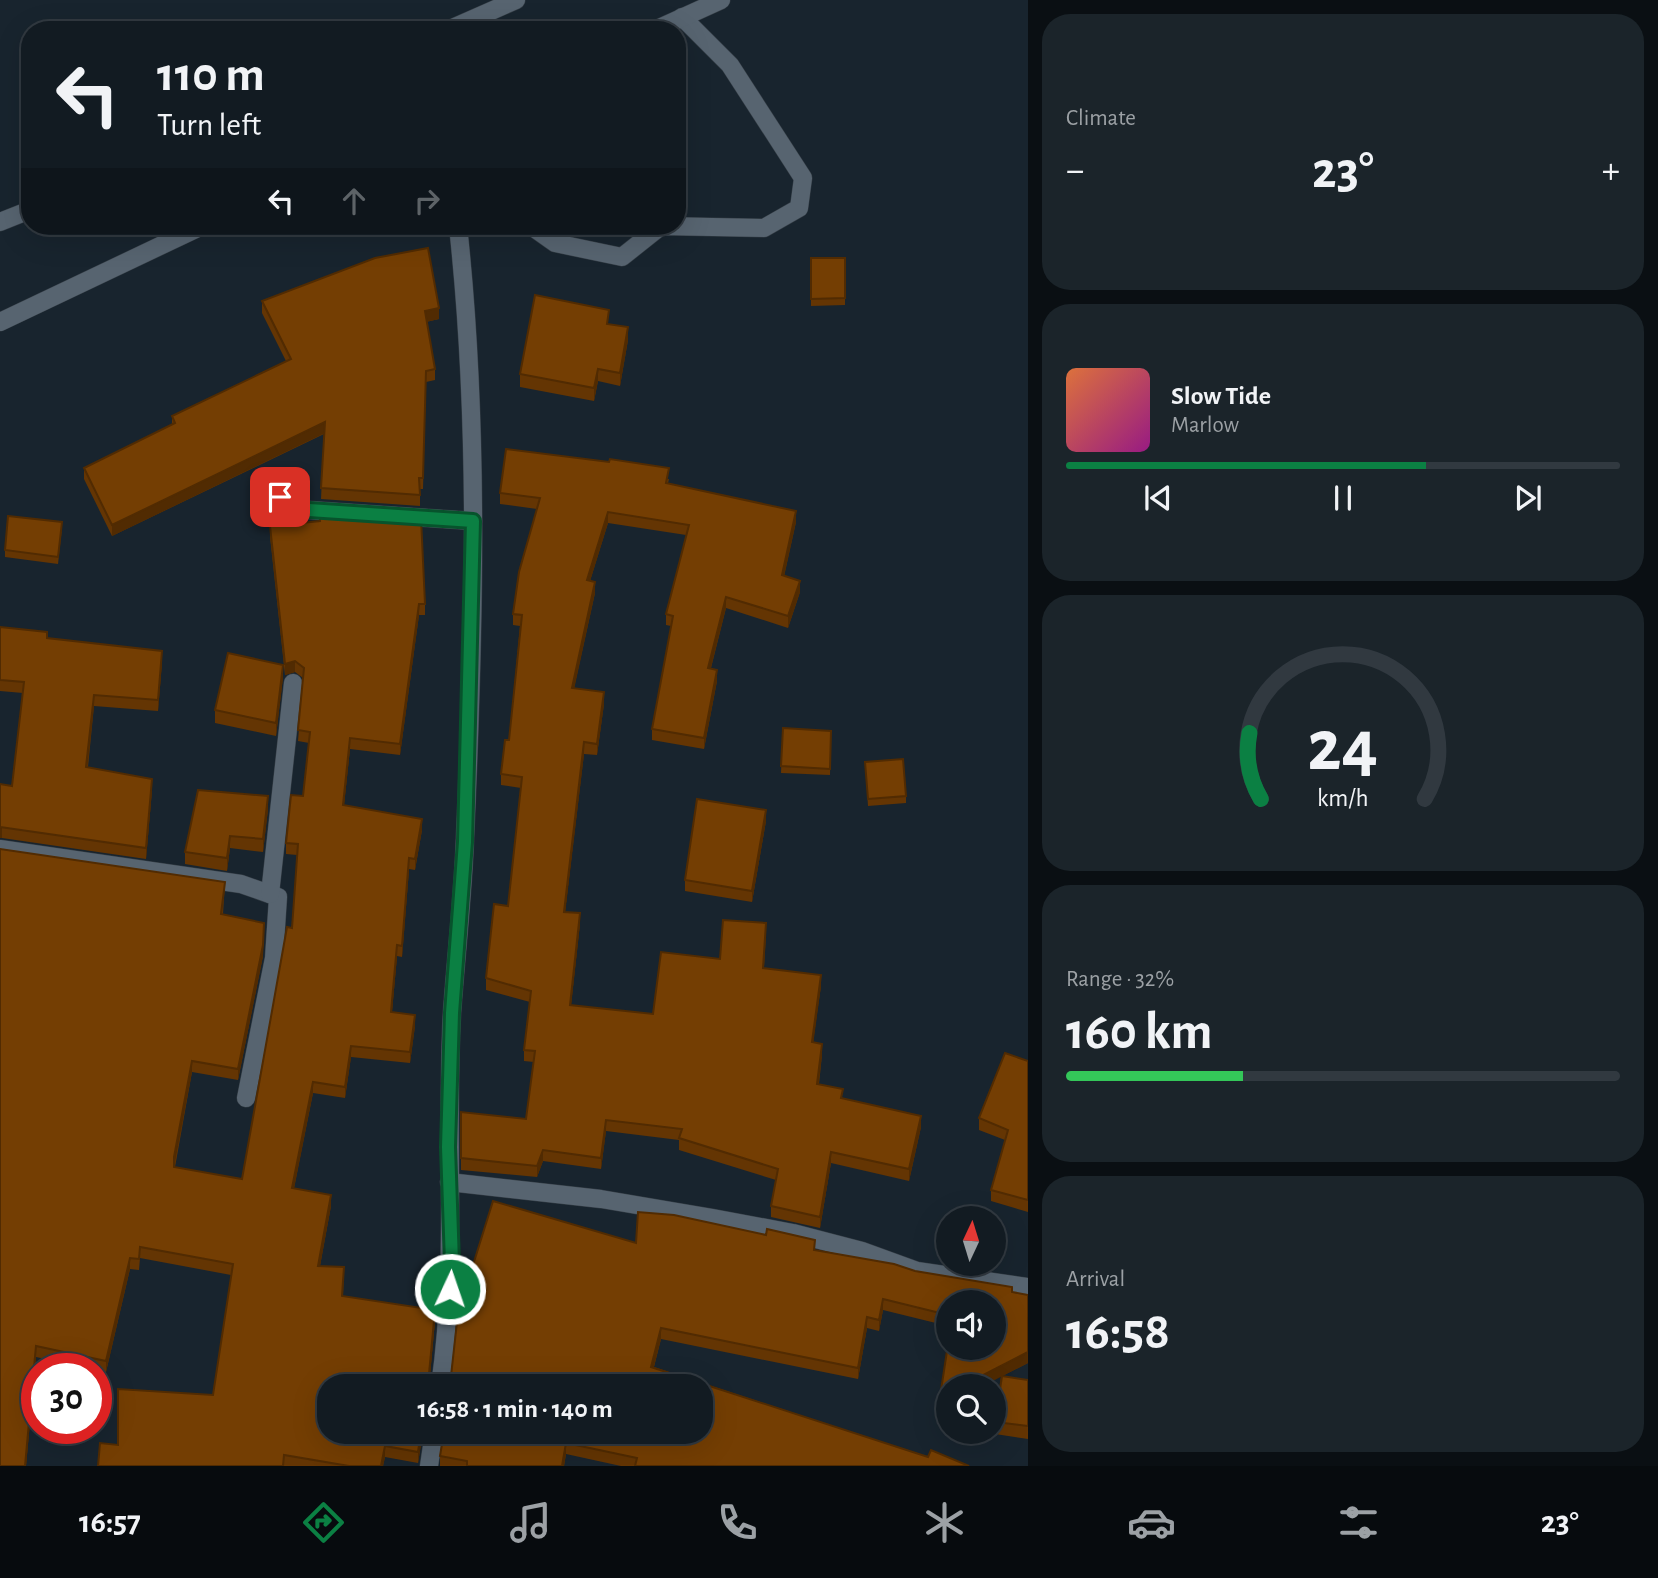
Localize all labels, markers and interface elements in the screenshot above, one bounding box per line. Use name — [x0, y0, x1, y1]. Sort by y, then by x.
icon: left — [42, 49, 133, 140]
text: 110 m — [157, 51, 265, 100]
text: Climate — [1066, 107, 1136, 130]
text: Turn left — [157, 109, 261, 141]
text: 23° — [1312, 145, 1374, 197]
text: − — [1066, 152, 1084, 190]
text: + — [1602, 152, 1620, 190]
icon: left — [262, 182, 300, 220]
icon: ahead — [335, 182, 373, 220]
icon: right — [408, 182, 446, 220]
text: Slow Tide — [1171, 383, 1271, 409]
text: Marlow — [1171, 414, 1239, 437]
pin — [250, 467, 310, 527]
icon: arrive — [261, 478, 299, 516]
icon: previous — [1139, 479, 1177, 517]
icon: pause — [1324, 479, 1362, 517]
icon: next — [1509, 479, 1547, 517]
text: 24 — [1308, 711, 1378, 784]
text: km/h — [1317, 786, 1369, 811]
text: Range · 32% — [1066, 968, 1174, 991]
text: 160 km — [1066, 1006, 1212, 1058]
north arrow — [936, 1206, 1006, 1276]
map controls — [936, 1206, 1006, 1444]
position arrow — [413, 1252, 487, 1326]
text: Arrival — [1066, 1268, 1125, 1291]
button: sound — [936, 1290, 1006, 1360]
text: 16:58 — [1066, 1306, 1170, 1358]
speed limit sign: 30 — [21, 1353, 112, 1444]
button: search — [936, 1374, 1006, 1444]
text: 16:58 · 1 min · 140 m — [417, 1396, 613, 1422]
icon: directions — [299, 1498, 348, 1547]
icon: music — [506, 1498, 555, 1547]
icon: phone — [713, 1498, 762, 1547]
icon: climate — [920, 1498, 969, 1547]
icon: car — [1127, 1498, 1176, 1547]
icon: filters — [1334, 1498, 1383, 1547]
text: 16:57 — [79, 1506, 141, 1538]
text: 23° — [1541, 1506, 1579, 1538]

